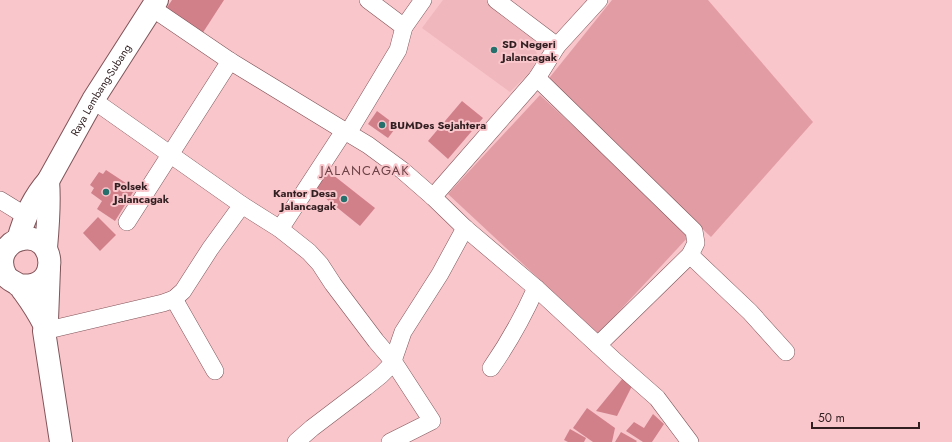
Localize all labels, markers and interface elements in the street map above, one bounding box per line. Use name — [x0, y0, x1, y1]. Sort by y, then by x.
place label: SD Negeri Jalancagak — [500, 36, 558, 65]
street label: Raya Lembang-Subang — [67, 41, 135, 139]
marker: SD Negeri Jalancagak — [489, 45, 499, 55]
place label: BUMDes Sejahtera — [390, 117, 486, 133]
marker: BUMDes Sejahtera — [377, 120, 387, 130]
district label: JALANCAGAK — [318, 161, 410, 180]
place label: Polsek Jalancagak — [112, 178, 170, 207]
place label: Kantor Desa Jalancagak — [273, 185, 337, 214]
marker: Polsek Jalancagak — [101, 187, 111, 197]
marker: Kantor Desa Jalancagak — [339, 194, 349, 204]
scale bar — [812, 404, 919, 430]
text: 50 m — [818, 409, 845, 427]

